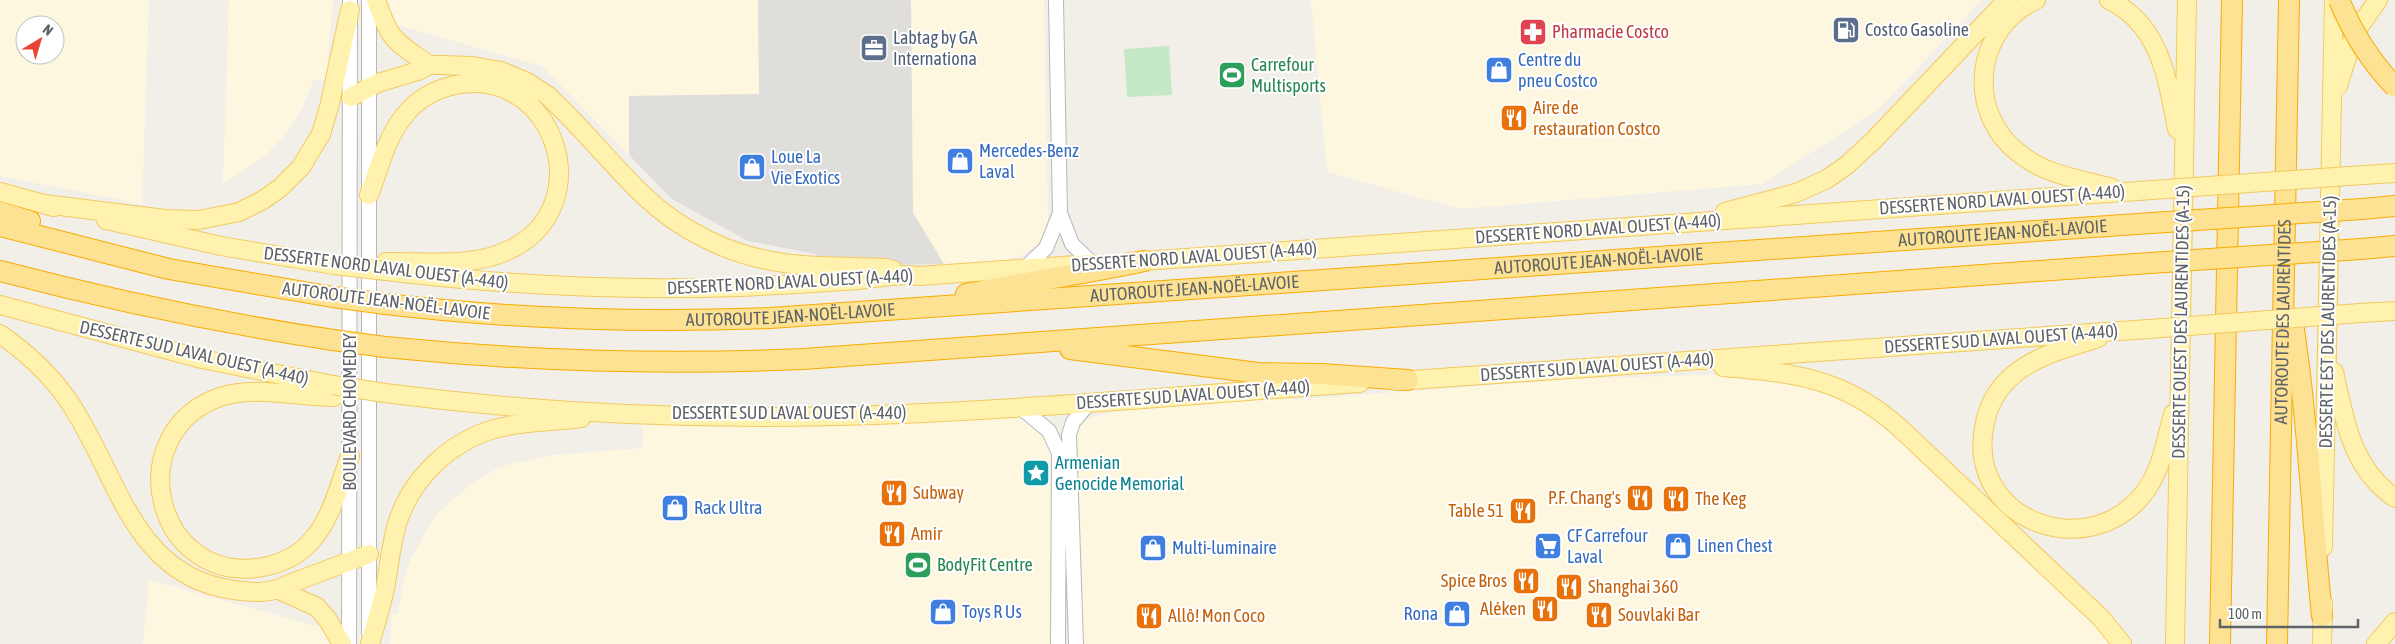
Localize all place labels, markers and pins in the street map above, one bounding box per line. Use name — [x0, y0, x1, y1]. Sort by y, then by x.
fuel station icon: Costco Gasoline — [1831, 15, 1861, 45]
pharmacy icon: Pharmacie Costco — [1518, 17, 1548, 47]
place label: Costco Gasoline — [1865, 19, 1969, 40]
place label: Pharmacie Costco — [1552, 21, 1669, 42]
place label: Labtag by GA Internationa — [893, 27, 977, 69]
office icon: Labtag by GA Internationa — [859, 33, 889, 63]
place label: Centre du pneu Costco — [1518, 49, 1598, 91]
place label: Carrefour Multisports — [1251, 54, 1326, 96]
shop icon: Centre du pneu Costco — [1484, 55, 1514, 85]
sports icon: Carrefour Multisports — [1217, 60, 1247, 90]
place label: Aire de restauration Costco — [1533, 97, 1660, 139]
restaurant icon: Aire de restauration Costco — [1499, 103, 1529, 133]
place label: Mercedes-Benz Laval — [979, 140, 1079, 182]
place label: Loue La Vie Exotics — [771, 146, 840, 188]
shop icon: Mercedes-Benz Laval — [945, 146, 975, 176]
shop icon: Loue La Vie Exotics — [737, 152, 767, 182]
place label: Armenian Genocide Memorial — [1055, 452, 1184, 494]
place icon: Armenian Genocide Memorial — [1021, 458, 1051, 488]
restaurant icon: Subway — [879, 478, 909, 508]
place label: Subway — [913, 482, 964, 503]
restaurant icon: P.F. Chang's — [1625, 483, 1655, 513]
restaurant icon: The Keg — [1661, 484, 1691, 514]
place label: P.F. Chang's — [1548, 487, 1621, 508]
place label: The Keg — [1695, 488, 1747, 509]
shop icon: Rack Ultra — [660, 493, 690, 523]
restaurant icon: Table 51 — [1508, 496, 1538, 526]
place label: Rack Ultra — [694, 497, 762, 518]
place label: Table 51 — [1448, 500, 1504, 521]
restaurant icon: Amir — [877, 519, 907, 549]
place label: Amir — [911, 523, 943, 544]
place label: CF Carrefour Laval — [1567, 525, 1648, 567]
supermarket icon: CF Carrefour Laval — [1533, 531, 1563, 561]
shop icon: Linen Chest — [1663, 531, 1693, 561]
shop icon: Multi-luminaire — [1138, 533, 1168, 563]
place label: Linen Chest — [1697, 535, 1773, 556]
place label: Multi-luminaire — [1172, 537, 1277, 558]
sports icon: BodyFit Centre — [903, 550, 933, 580]
place label: BodyFit Centre — [937, 554, 1033, 575]
restaurant icon: Spice Bros — [1511, 566, 1541, 596]
place label: Spice Bros — [1441, 570, 1507, 591]
restaurant icon: Shanghai 360 — [1554, 572, 1584, 602]
place label: Shanghai 360 — [1588, 576, 1678, 597]
restaurant icon: Aléken — [1530, 594, 1560, 624]
shop icon: Toys R Us — [928, 597, 958, 627]
place label: Aléken — [1480, 598, 1526, 619]
shop icon: Rona — [1442, 599, 1472, 629]
restaurant icon: Souvlaki Bar — [1584, 600, 1614, 630]
place label: Toys R Us — [962, 601, 1022, 622]
restaurant icon: Allô! Mon Coco — [1134, 601, 1164, 631]
place label: Rona — [1403, 603, 1438, 624]
place label: Souvlaki Bar — [1618, 604, 1700, 625]
place label: Allô! Mon Coco — [1168, 605, 1265, 626]

